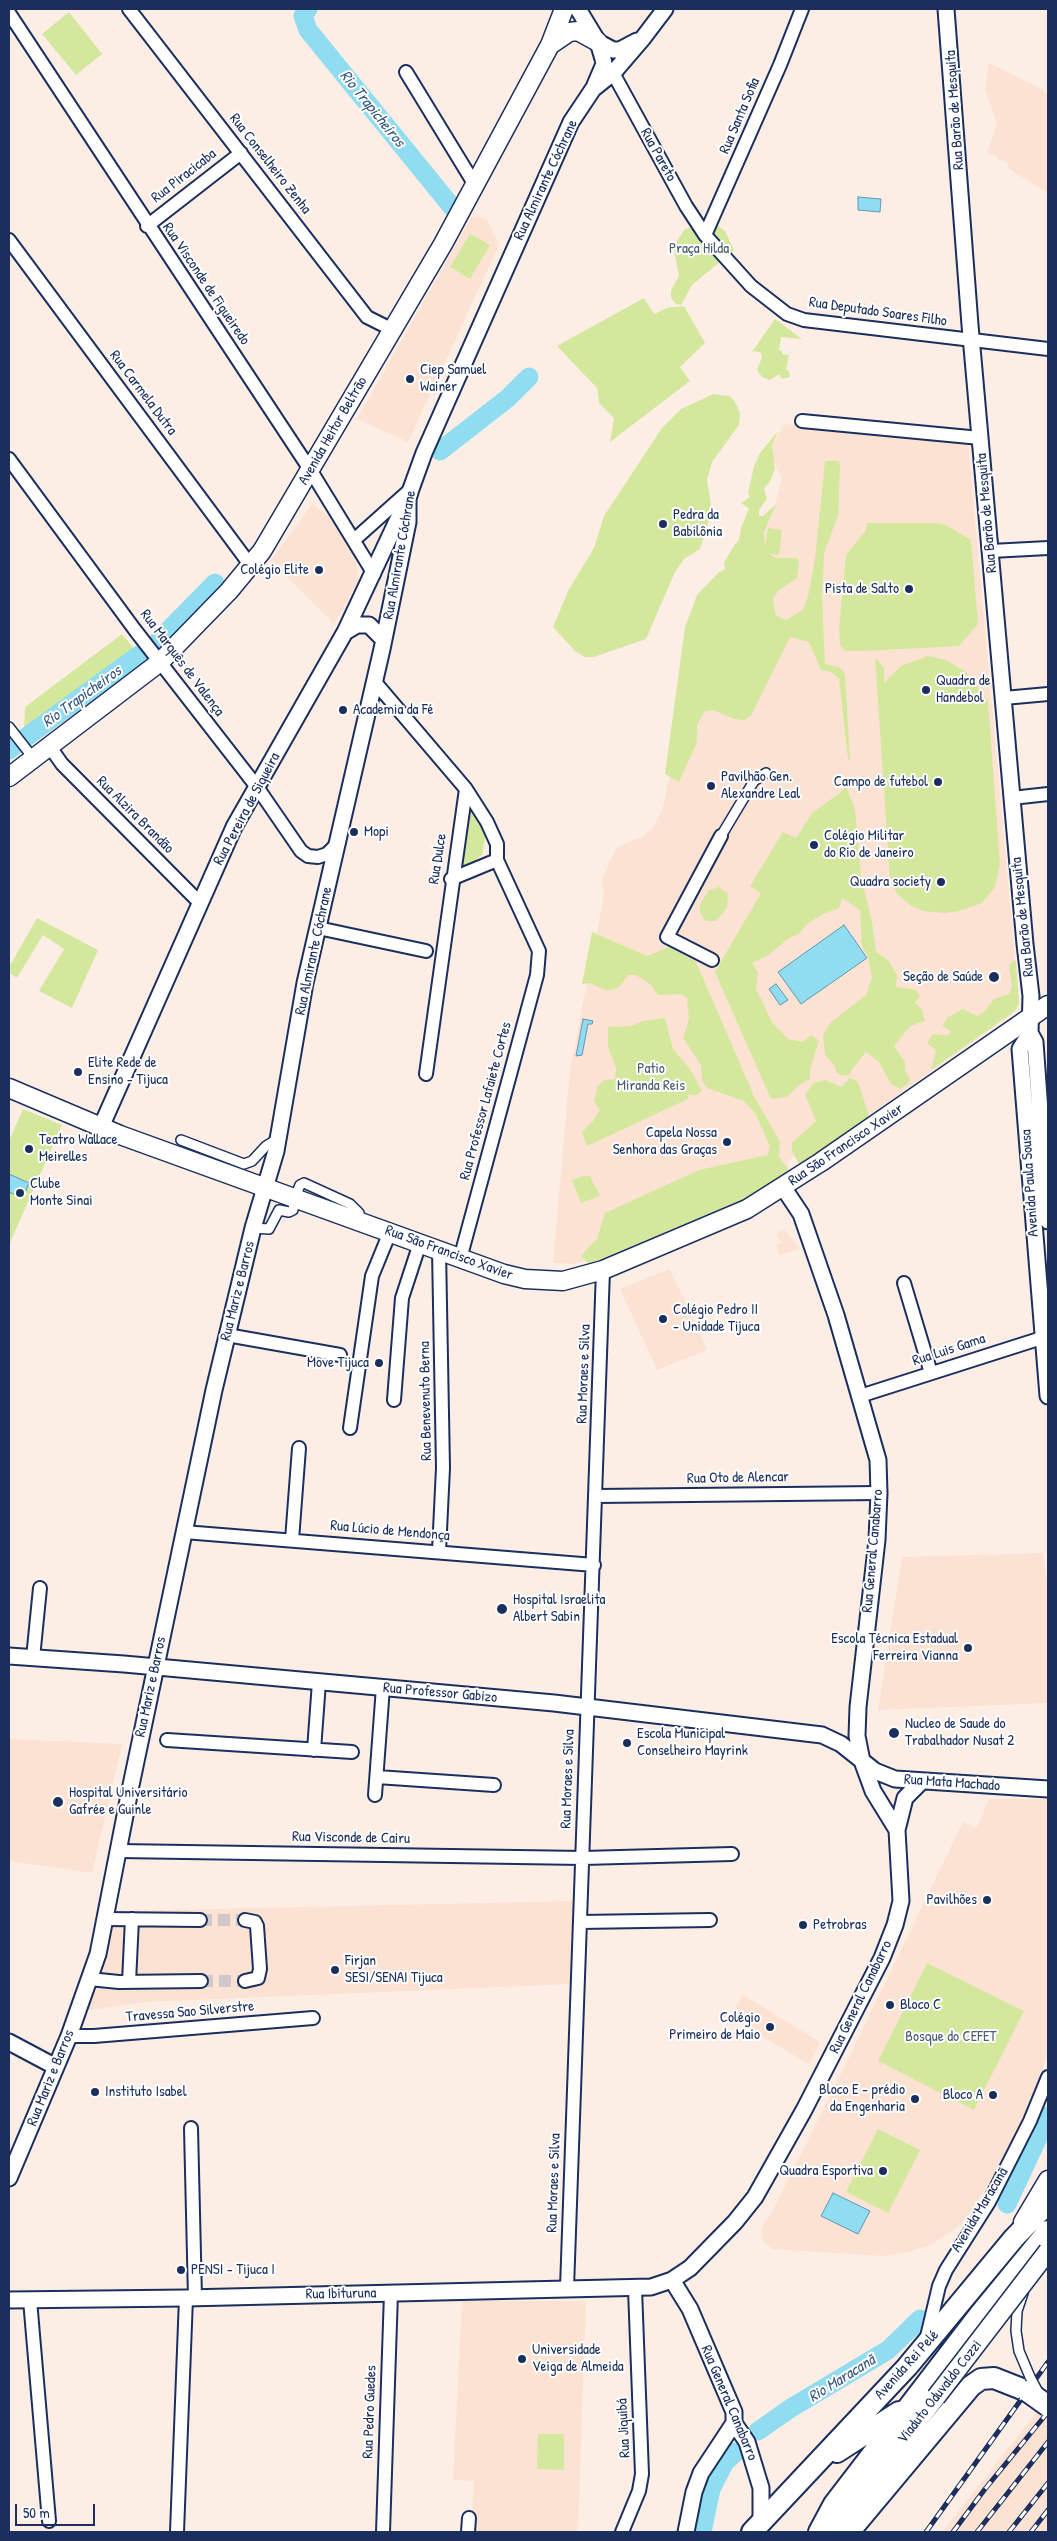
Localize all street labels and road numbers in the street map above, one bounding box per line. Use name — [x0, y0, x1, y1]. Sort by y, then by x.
street label: Rua Barão de Mesquita — [942, 49, 968, 171]
street label: Rua Santa Sofia — [716, 75, 764, 157]
street label: Rua Conselheiro Zenha — [225, 110, 315, 218]
street label: Rua Almirante Cóchrane — [510, 117, 582, 243]
street label: Rua Pareto — [636, 125, 680, 185]
street label: Rua Piracicaba — [148, 145, 220, 207]
street label: Rua Visconde de Figueiredo — [158, 219, 254, 349]
street label: Rua Deputado Soares Filho — [808, 293, 948, 331]
street label: Rua Carmela Dutra — [105, 347, 181, 439]
street label: Avenida Heitor Beltrão — [295, 374, 371, 488]
street label: Rua Barão de Mesquita — [973, 452, 1001, 574]
street label: Rua Almirante Cóchrane — [380, 489, 420, 621]
street label: Rua Marquês de Valença — [136, 606, 228, 720]
street label: Rua Pereira de Siqueira — [210, 750, 284, 868]
street label: Rua Alzira Brandão — [93, 773, 177, 857]
street label: Rua Dulce — [425, 832, 451, 886]
street label: Rua Barão de Mesquita — [1008, 856, 1038, 978]
street label: Rua Almirante Cóchrane — [292, 885, 336, 1017]
street label: Rua Professor Lafaiete Cortes — [456, 1020, 516, 1182]
street label: Rua São Francisco Xavier — [785, 1100, 907, 1190]
street label: Avenida Paula Sousa — [1017, 1129, 1043, 1237]
street label: Rua São Francisco Xavier — [383, 1222, 515, 1284]
street label: Rua Mariz e Barros — [217, 1239, 259, 1343]
street label: Rua Moraes e Silva — [573, 1324, 595, 1424]
street label: Rua Luis Gama — [910, 1330, 988, 1370]
street label: Rua Benevenuto Berna — [416, 1341, 436, 1461]
street label: Rua Oto de Alencar — [687, 1468, 789, 1488]
street label: Rua General Canabarro — [859, 1489, 887, 1613]
street label: Rua Lúcio de Mendonça — [330, 1517, 450, 1545]
street label: Rua Mariz e Barros — [132, 1635, 170, 1739]
street label: Rua Professor Gabizo — [382, 1679, 498, 1707]
street label: Rua Moraes e Silva — [557, 1729, 579, 1829]
street label: Rua Mata Machado — [903, 1771, 1001, 1795]
street label: Rua Visconde de Cairu — [292, 1828, 410, 1848]
street label: Rua General Canabarro — [826, 1938, 896, 2056]
street label: Travessa Sao Silverstre — [125, 1997, 255, 2027]
street label: Rua Mariz e Barros — [24, 2027, 78, 2129]
street label: Rua Moraes e Silva — [543, 2133, 565, 2233]
street label: Avenida Maracanã — [948, 2164, 1012, 2256]
street label: Rua Ibituruna — [305, 2284, 377, 2304]
street label: Avenida Rei Pelé — [871, 2327, 943, 2403]
street label: Viaduto Oduvaldo Cozzi — [894, 2337, 986, 2447]
street label: Rua General Canabarro — [697, 2343, 761, 2463]
street label: Rua Pedro Guedes — [359, 2365, 381, 2459]
street label: Rua Jiquibá — [613, 2398, 635, 2458]

